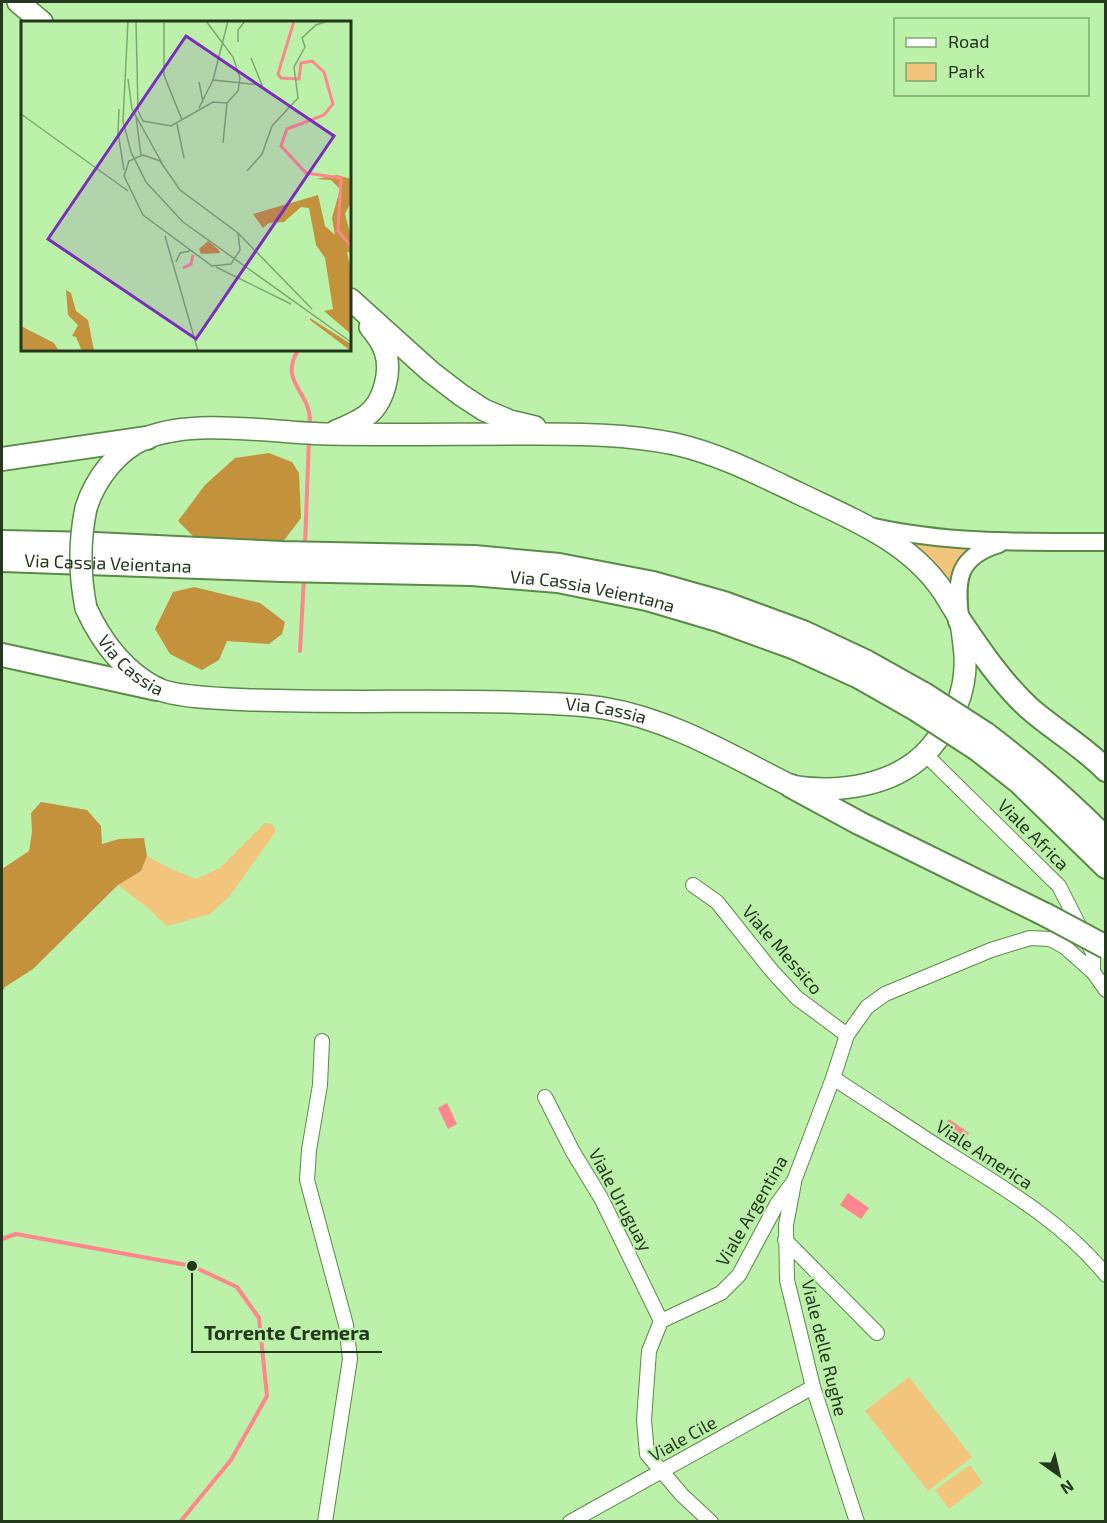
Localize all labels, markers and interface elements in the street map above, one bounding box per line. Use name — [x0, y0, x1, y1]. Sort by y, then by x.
legend — [894, 18, 1089, 96]
inset map — [21, 21, 351, 351]
text: Road — [948, 30, 989, 52]
text: Park — [948, 60, 985, 82]
street label: Via Cassia Veientana — [24, 549, 192, 577]
street label: Via Cassia Veientana — [509, 565, 678, 617]
street label: Via Cassia — [93, 630, 167, 700]
street label: Via Cassia — [565, 692, 650, 728]
street label: Viale Africa — [993, 794, 1074, 875]
street label: Viale Messico — [738, 900, 828, 999]
street label: Viale America — [932, 1115, 1037, 1194]
street label: Viale Uruguay — [585, 1144, 657, 1255]
street label: Viale Argentina — [711, 1151, 792, 1270]
street label: Viale delle Rughe — [797, 1277, 853, 1418]
callout: Torrente Cremera — [192, 1314, 382, 1352]
text: Torrente Cremera — [204, 1320, 370, 1344]
street label: Viale Cile — [645, 1411, 720, 1466]
north arrow — [1029, 1445, 1089, 1505]
text: N — [1058, 1477, 1078, 1499]

